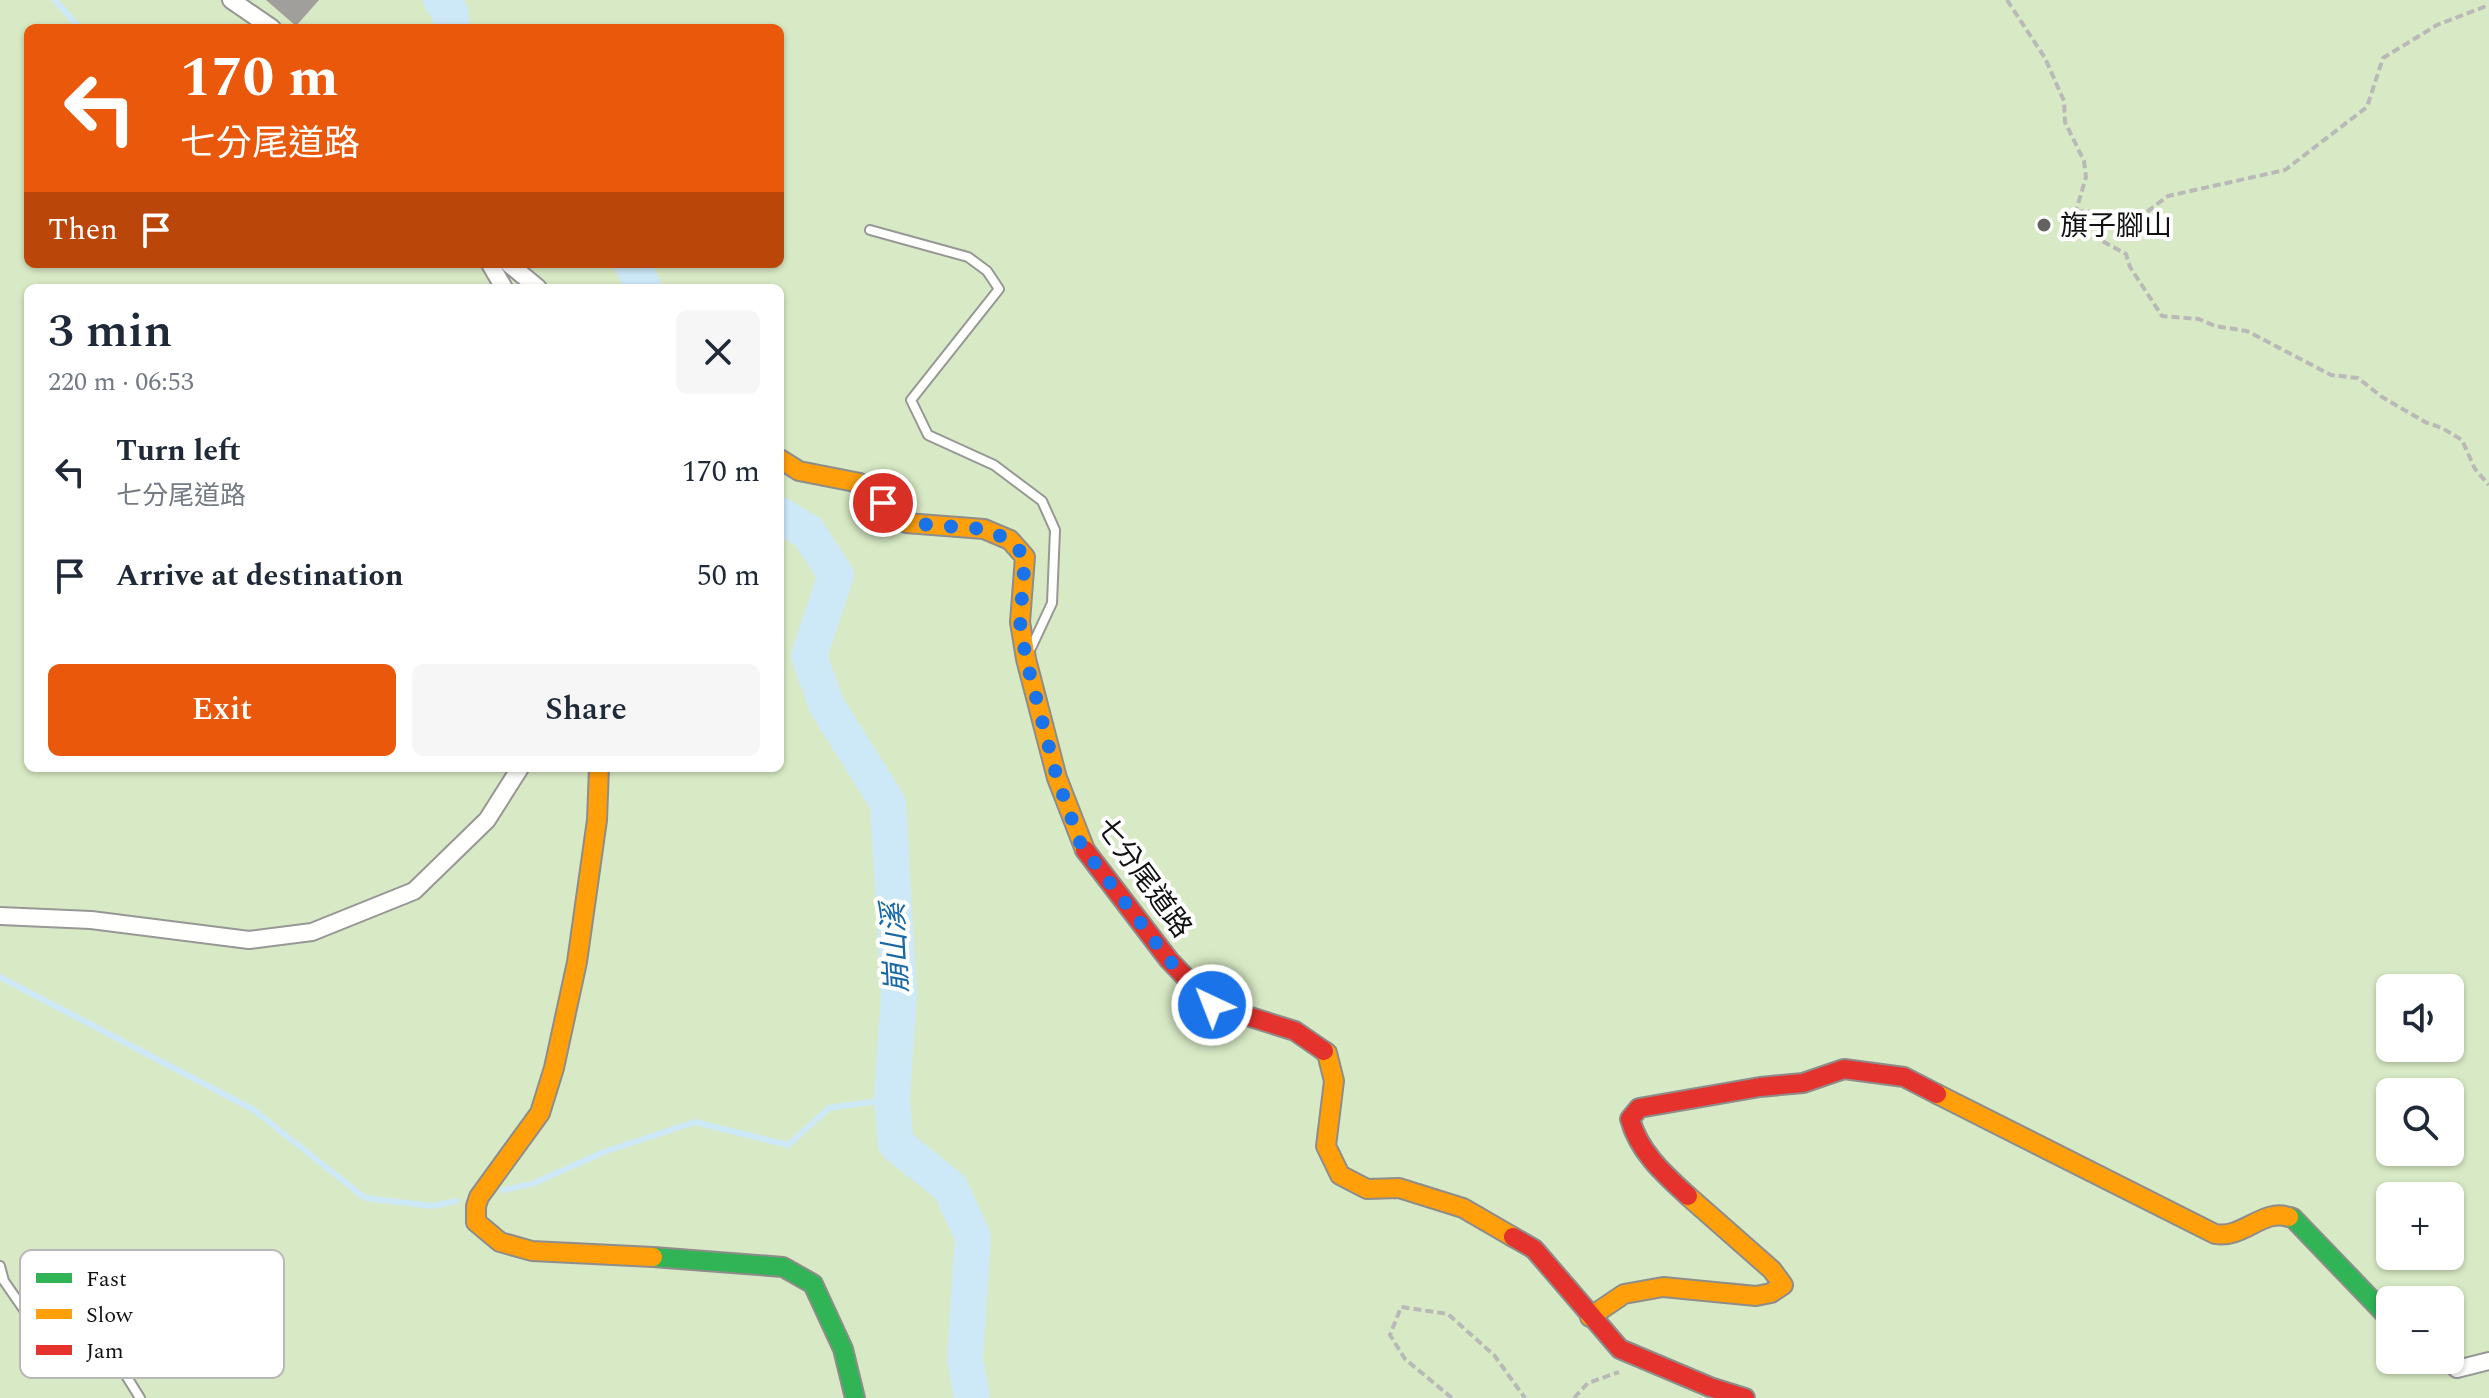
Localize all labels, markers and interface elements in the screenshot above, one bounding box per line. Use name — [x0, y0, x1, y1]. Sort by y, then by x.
text: 170 m — [180, 36, 339, 121]
icon: left — [48, 56, 152, 160]
text: 七分尾道路 — [180, 117, 360, 172]
place label: 旗子腳山 — [2060, 205, 2172, 248]
text: Then — [48, 207, 118, 253]
icon: arrive — [134, 208, 178, 252]
marker: 旗子腳山 — [2035, 216, 2053, 234]
text: 3 min — [48, 295, 173, 368]
button: close — [676, 310, 760, 394]
text: 220 m · 06:53 — [48, 362, 194, 402]
text: Turn left — [116, 428, 241, 474]
text: 170 m — [682, 449, 760, 495]
icon: left — [48, 450, 92, 494]
pin — [849, 469, 917, 537]
text: 七分尾道路 — [116, 476, 246, 516]
icon: arrive — [861, 481, 905, 525]
text: Arrive at destination — [116, 553, 403, 599]
text: 50 m — [697, 553, 760, 599]
icon: arrive — [48, 554, 92, 598]
button: Exit — [48, 664, 396, 756]
button: Share — [412, 664, 760, 756]
street label: 七分尾道路 — [1085, 809, 1202, 947]
water label: 崩山溪 — [870, 898, 921, 994]
position arrow — [1170, 963, 1254, 1047]
map controls — [2376, 974, 2464, 1374]
button: sound — [2376, 974, 2464, 1062]
button: search — [2376, 1078, 2464, 1166]
button: + — [2376, 1182, 2464, 1270]
legend — [20, 1250, 284, 1378]
text: Fast — [86, 1263, 127, 1296]
button: − — [2376, 1286, 2464, 1374]
text: Slow — [86, 1299, 134, 1332]
text: Jam — [86, 1335, 124, 1368]

